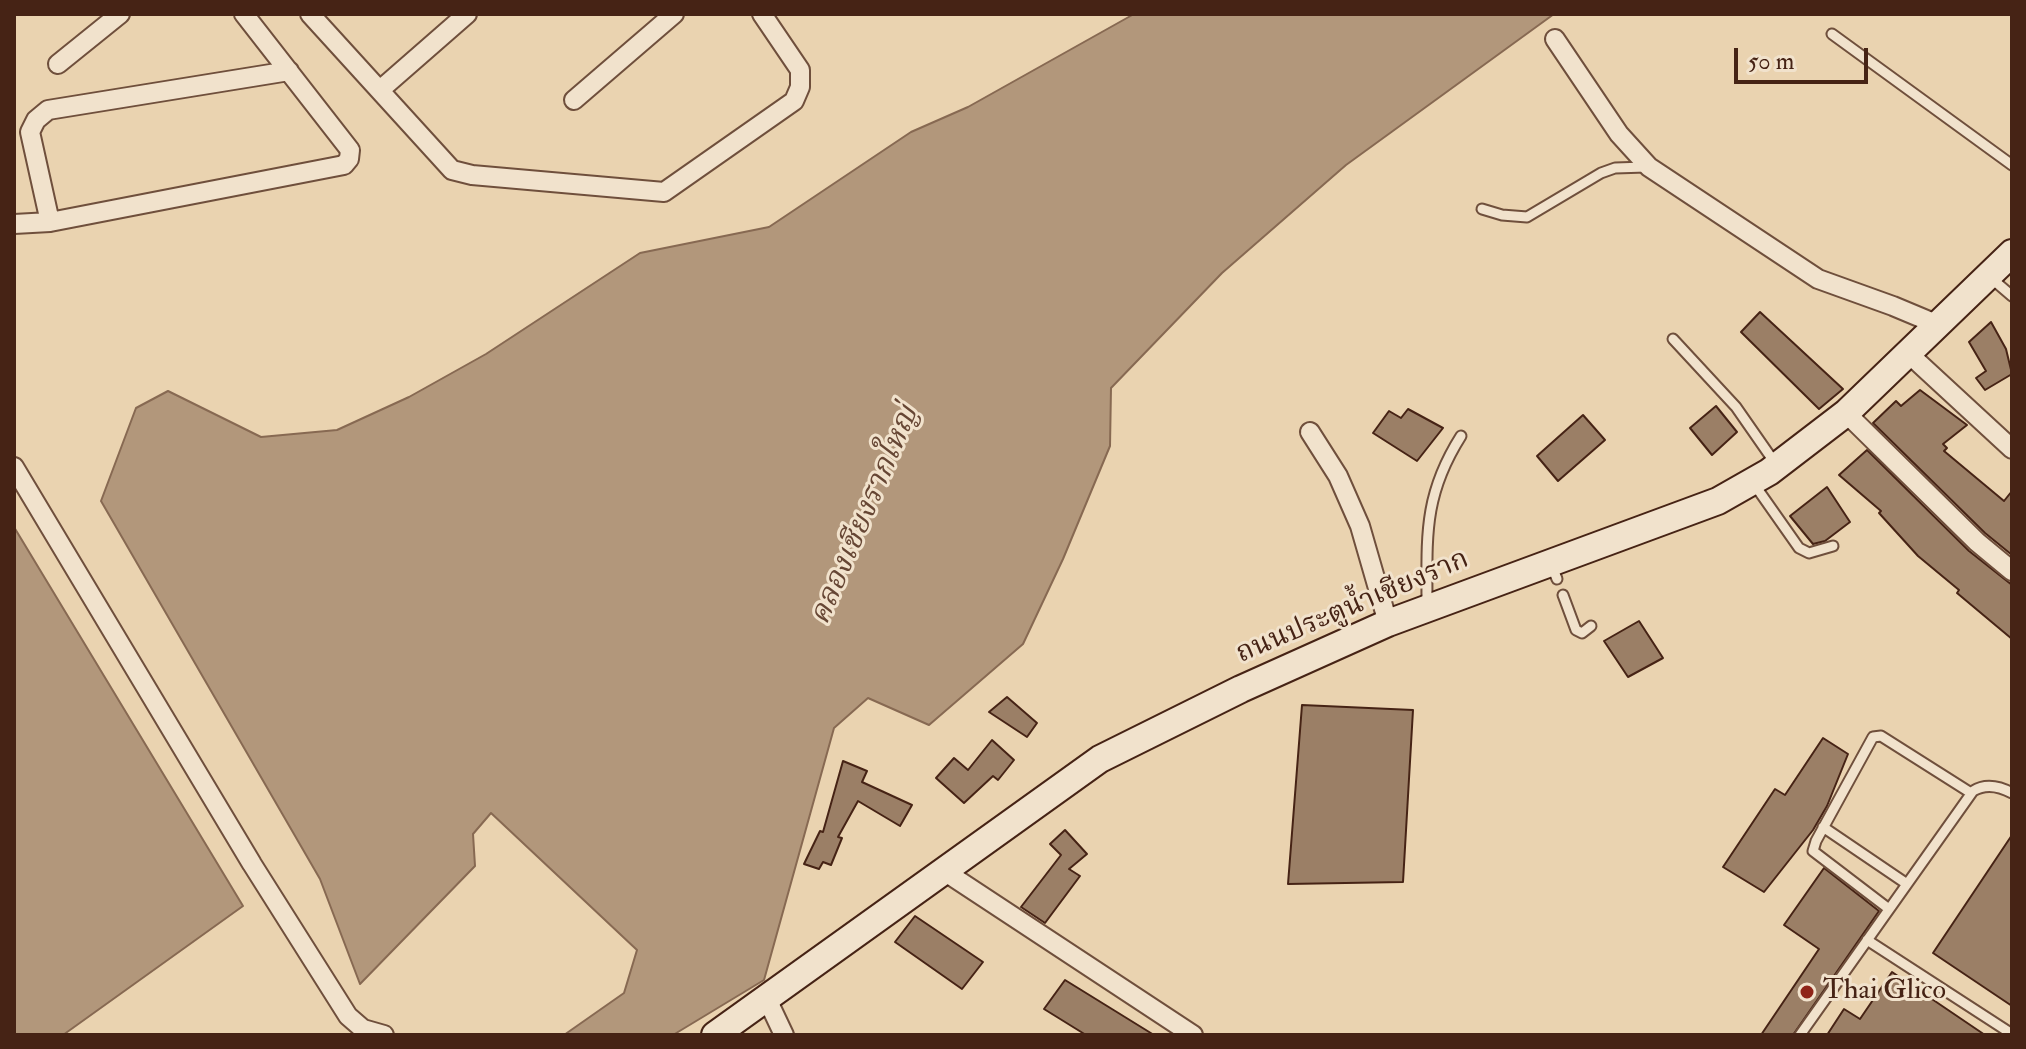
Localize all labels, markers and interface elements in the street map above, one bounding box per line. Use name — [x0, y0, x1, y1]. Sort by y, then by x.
scale bar — [1738, 32, 1872, 82]
text: 50 m — [1748, 46, 1794, 77]
water label: คลองเชียงรากใหญ่ — [804, 401, 928, 631]
street label: ถนนประตูน้ำเชียงราก — [1232, 544, 1474, 672]
place label: Thai Glico — [1823, 975, 1946, 1009]
marker: Thai Glico — [1798, 983, 1816, 1001]

